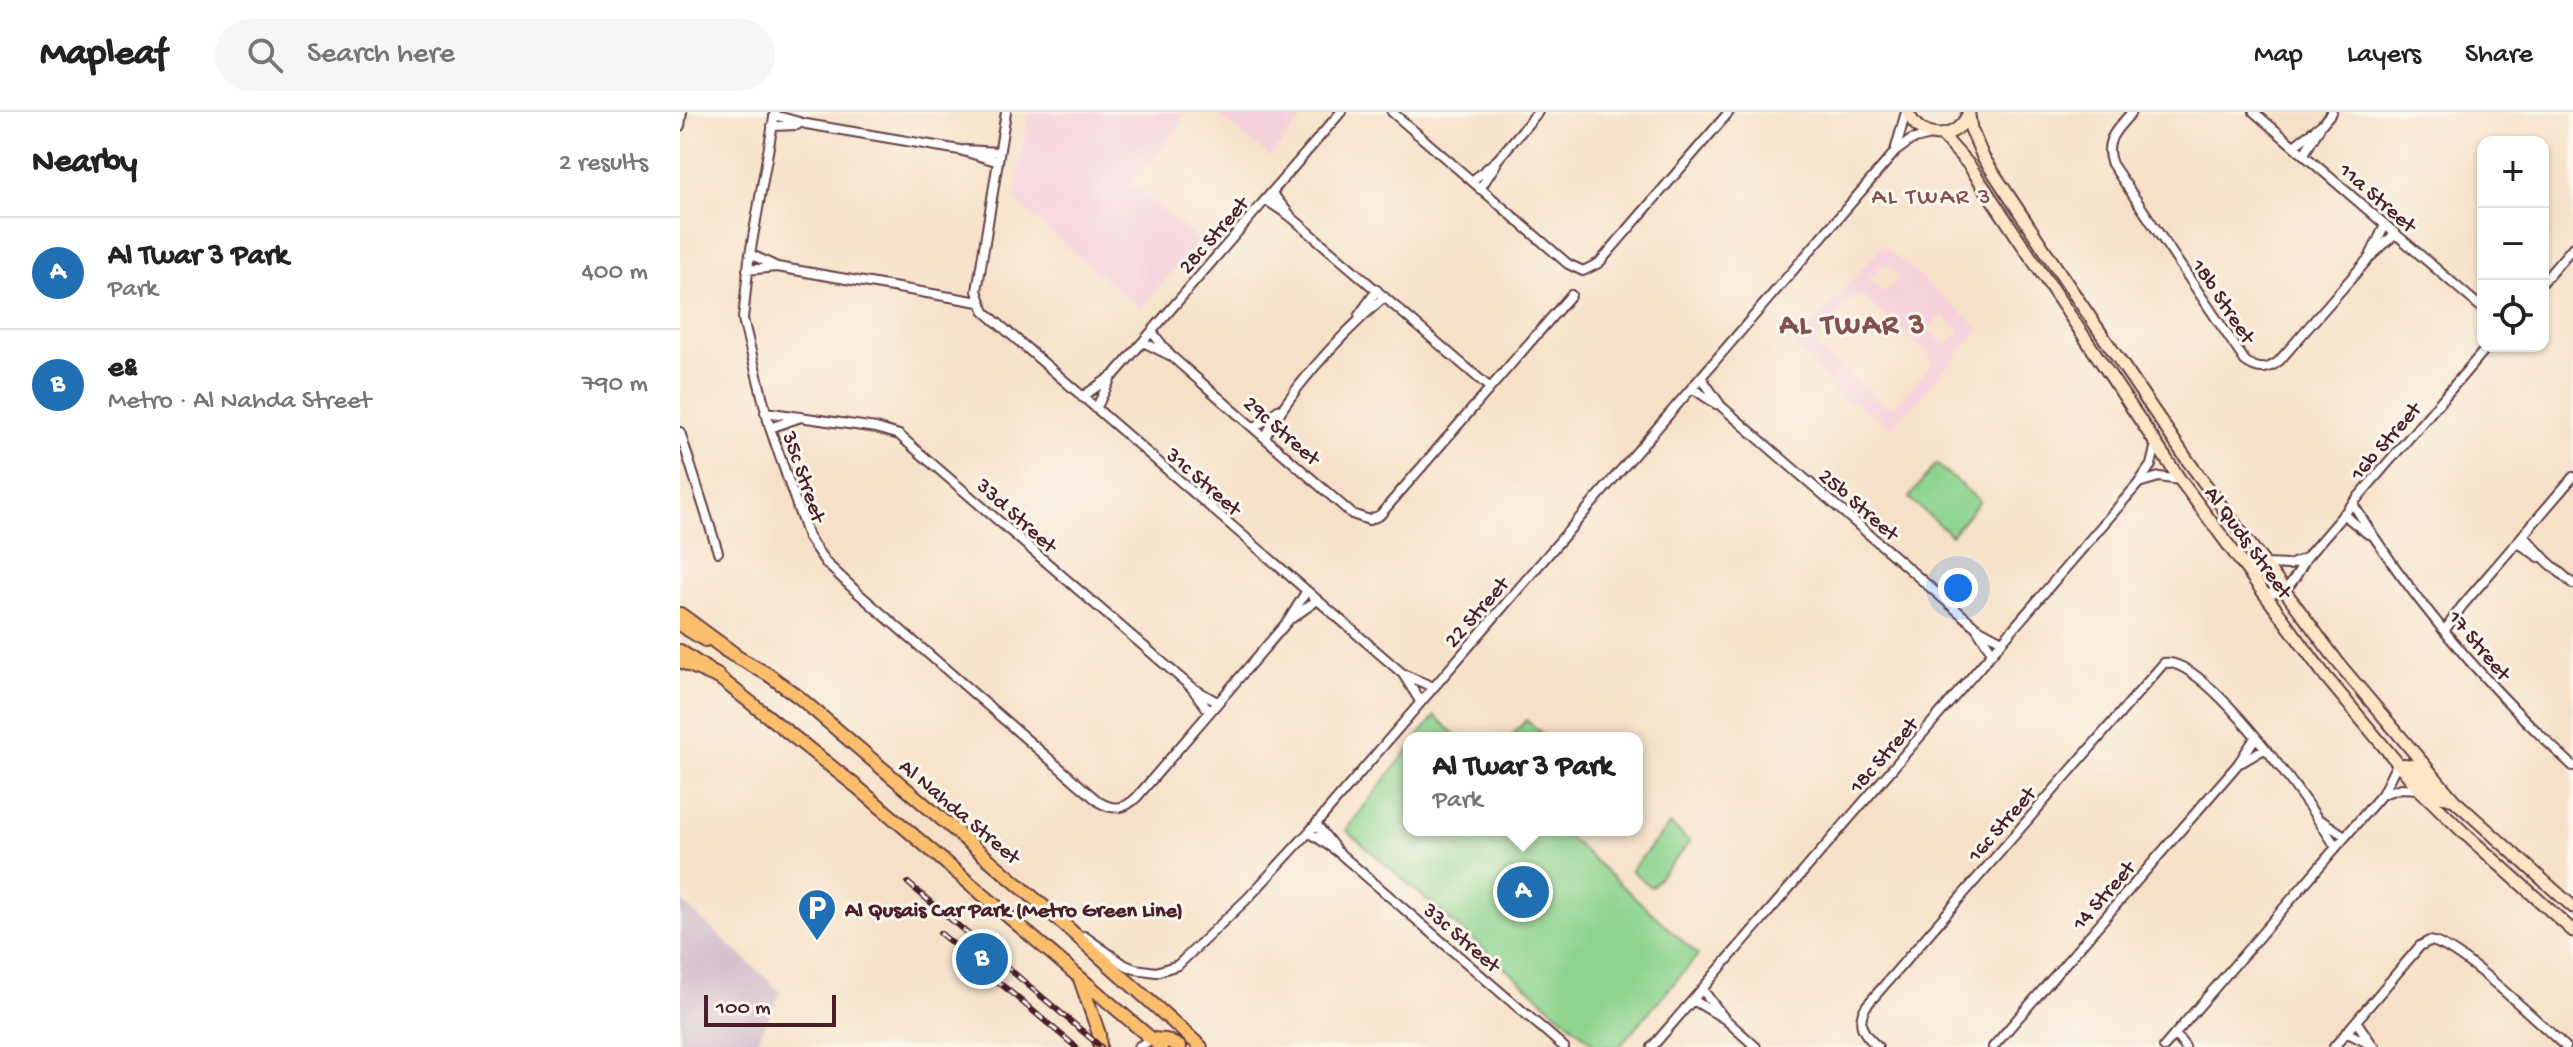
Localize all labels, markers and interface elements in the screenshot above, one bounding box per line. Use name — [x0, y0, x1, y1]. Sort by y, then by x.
search box — [215, 19, 775, 91]
text: Mapleaf — [40, 33, 167, 77]
icon: search — [243, 33, 287, 77]
text: Search here — [307, 38, 455, 73]
text: Map — [2254, 39, 2303, 72]
text: Layers — [2347, 39, 2421, 72]
text: Share — [2465, 39, 2533, 72]
map controls — [2477, 136, 2549, 352]
button: + — [2477, 136, 2549, 208]
text: Nearby — [32, 144, 137, 184]
text: 2 results — [559, 149, 648, 180]
street label: 11a Street — [2332, 158, 2422, 241]
district label: AL TWAR 3 — [1871, 184, 1993, 213]
street label: 28c Street — [1174, 191, 1257, 281]
button: − — [2477, 208, 2549, 280]
text: Al Twar 3 Park — [108, 240, 288, 275]
street label: 18b Street — [2183, 254, 2261, 351]
text: A — [50, 258, 66, 289]
text: 400 m — [582, 258, 648, 289]
text: Park — [108, 275, 158, 306]
button: locate — [2477, 280, 2549, 352]
district label: AL TWAR 3 — [1779, 310, 1926, 345]
text: e& — [108, 352, 137, 387]
text: B — [51, 370, 65, 401]
text: 790 m — [582, 370, 648, 401]
text: Metro · Al Nahda Street — [108, 387, 371, 418]
street label: 29c Street — [1237, 392, 1326, 474]
street label: 16b Street — [2345, 397, 2429, 488]
street label: 35c Street — [774, 428, 831, 528]
street label: 31c Street — [1159, 442, 1247, 524]
street label: 25b Street — [1812, 464, 1904, 549]
street label: 33d Street — [969, 473, 1063, 561]
street label: Al Quds Street — [2197, 482, 2298, 606]
your location — [1938, 568, 1978, 608]
street label: 22 Street — [1440, 571, 1517, 654]
street label: 17 Street — [2440, 605, 2516, 689]
street label: 18c Street — [1844, 712, 1926, 801]
popup — [1403, 732, 1643, 836]
text: Al Twar 3 Park — [1433, 751, 1613, 786]
street label: Al Nahda Street — [892, 755, 1026, 873]
street label: 16c Street — [1963, 781, 2044, 869]
text: Park — [1433, 786, 1482, 817]
street label: 14 Street — [2067, 855, 2143, 937]
pin: A — [1497, 862, 1549, 922]
parking icon: Al Qusais Car Park (Metro Green Line) — [796, 887, 838, 942]
street label: 33c Street — [1416, 898, 1506, 981]
place label: Al Qusais Car Park (Metro Green Line) — [844, 899, 1183, 925]
pin: B — [956, 929, 1008, 989]
scale bar — [704, 991, 836, 1027]
text: 100 m — [716, 996, 771, 1022]

